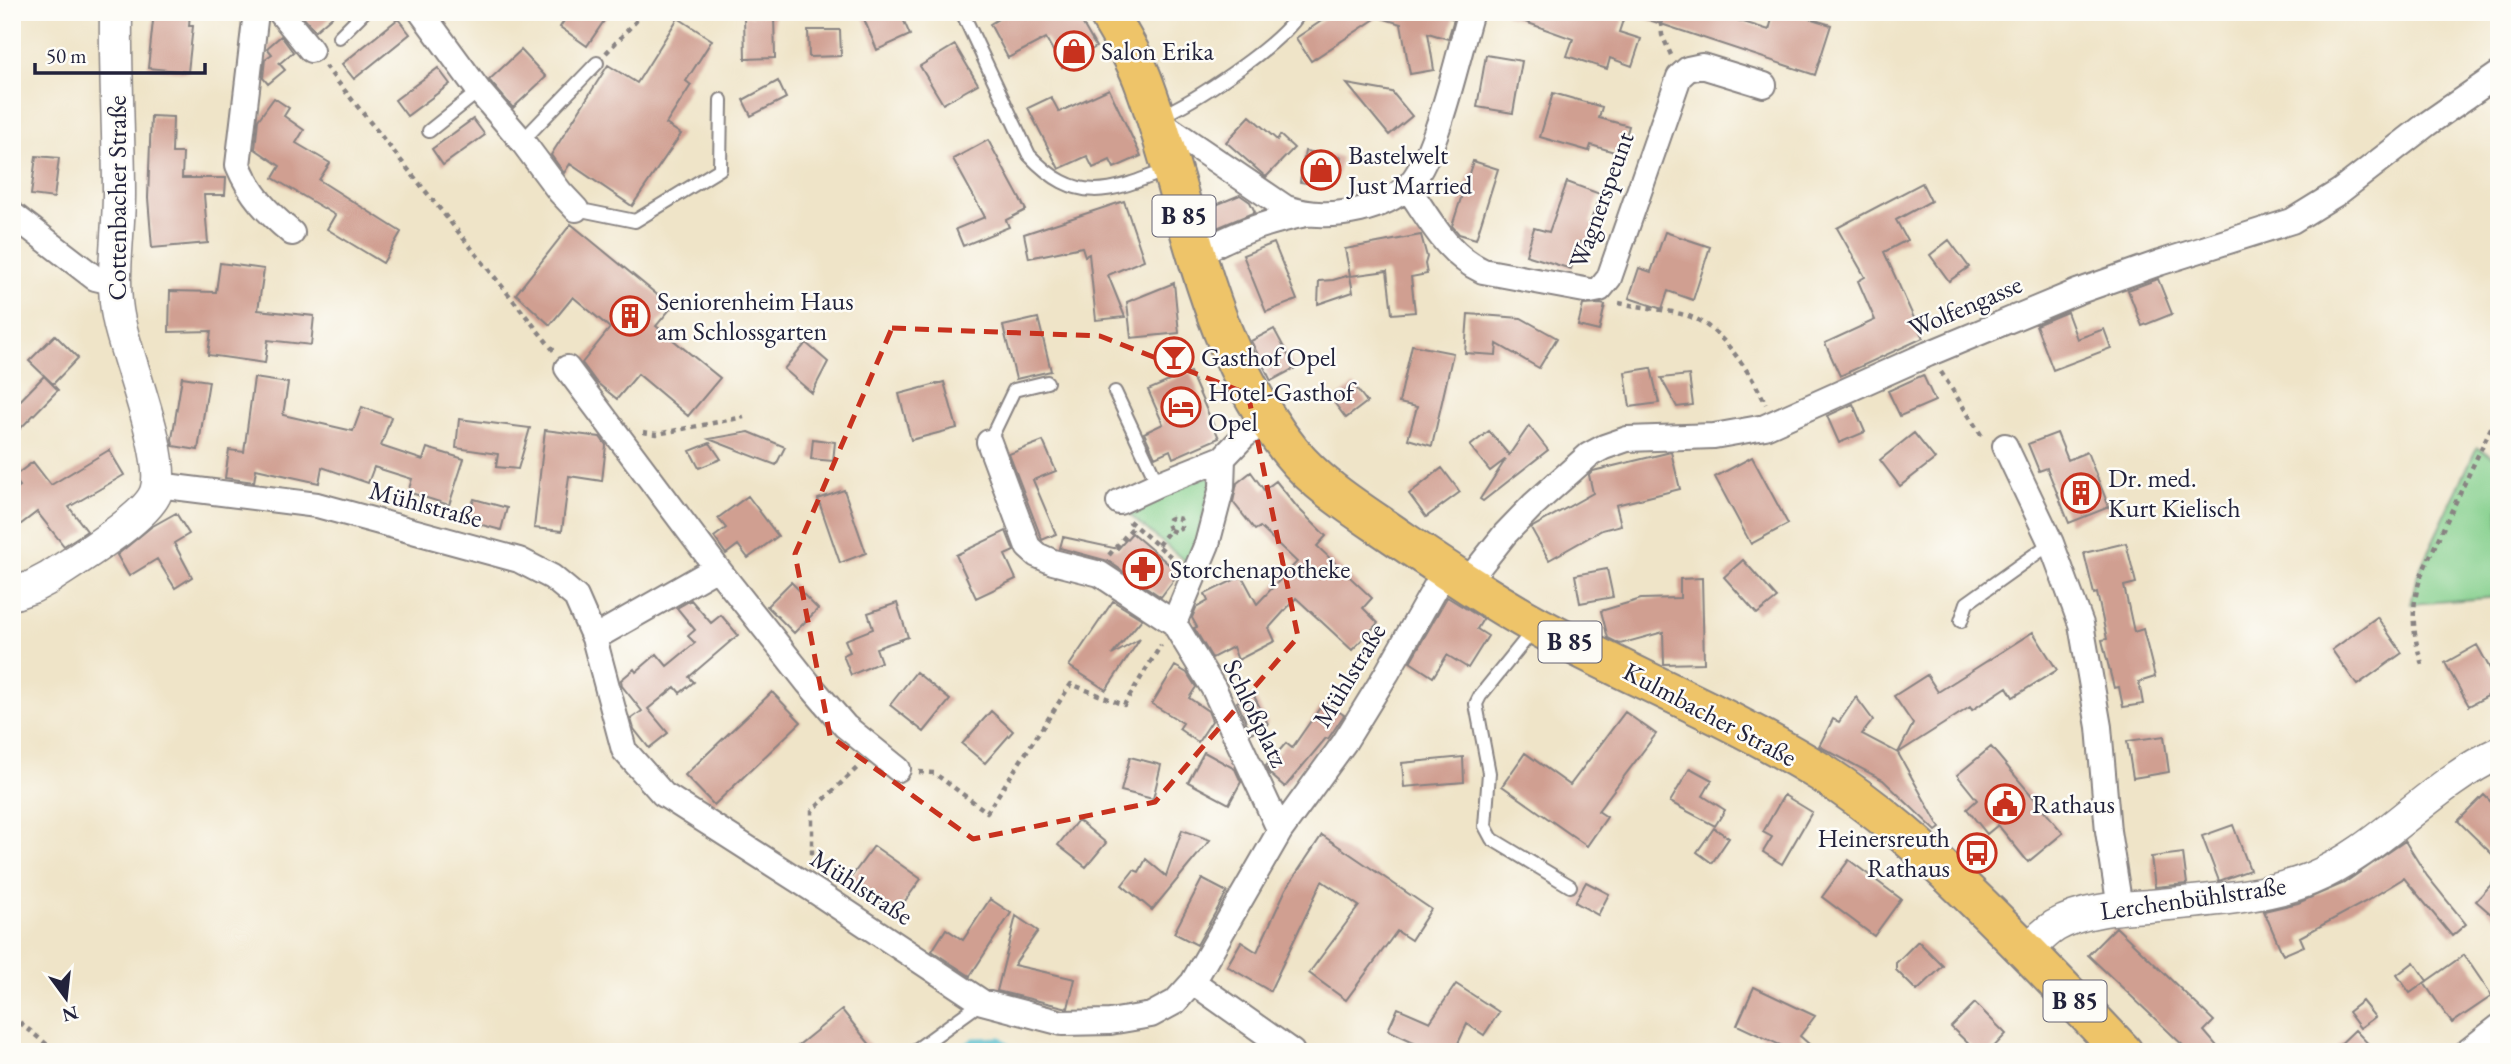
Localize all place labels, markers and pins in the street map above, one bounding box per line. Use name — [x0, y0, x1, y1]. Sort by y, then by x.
shop icon: Salon Erika — [1053, 30, 1095, 72]
place label: Salon Erika — [1101, 34, 1214, 68]
place label: Bastelwelt Just Married — [1346, 138, 1473, 202]
shop icon: Bastelwelt Just Married — [1300, 149, 1342, 191]
place label: Seniorenheim Haus am Schlossgarten — [657, 284, 854, 348]
building icon: Seniorenheim Haus am Schlossgarten — [609, 295, 651, 337]
bar icon: Gasthof Opel — [1153, 336, 1195, 378]
place label: Gasthof Opel — [1201, 340, 1336, 374]
place label: Hotel-Gasthof Opel — [1208, 375, 1357, 439]
hotel icon: Hotel-Gasthof Opel — [1160, 386, 1202, 428]
place label: Dr. med. Kurt Kielisch — [2108, 461, 2241, 525]
building icon: Dr. med. Kurt Kielisch — [2060, 472, 2102, 514]
pharmacy icon: Storchenapotheke — [1122, 548, 1164, 590]
place label: Storchenapotheke — [1170, 552, 1350, 586]
public building icon: Rathaus — [1984, 783, 2026, 825]
place label: Rathaus — [2032, 787, 2115, 821]
place label: Heinersreuth Rathaus — [1817, 821, 1950, 885]
bus stop icon: Heinersreuth Rathaus — [1956, 832, 1998, 874]

